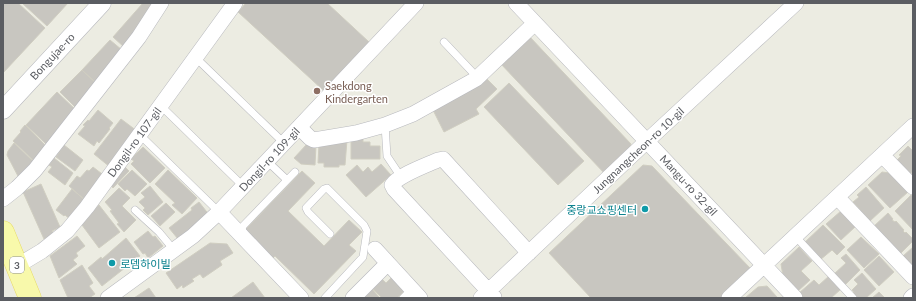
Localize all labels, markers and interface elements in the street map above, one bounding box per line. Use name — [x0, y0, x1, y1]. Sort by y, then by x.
street label: Bongujae-ro — [27, 30, 77, 82]
place label: Saekdong Kindergarten — [325, 79, 388, 105]
marker: Saekdong Kindergarten — [312, 86, 322, 96]
street label: Jungnangcheon-ro 10-gil — [590, 104, 686, 196]
street label: Dongil-ro 107-gil — [104, 105, 164, 179]
street label: Dongil-ro 109-gil — [236, 124, 302, 194]
street label: Mangu-ro 32-gil — [658, 152, 720, 218]
place label: 중랑교쇼핑센터 — [566, 203, 637, 216]
marker: 중랑교쇼핑센터 — [640, 204, 650, 214]
road number: 3 — [10, 257, 24, 273]
place label: 로뎀하이빌 — [120, 257, 171, 270]
marker: 로뎀하이빌 — [107, 258, 117, 268]

